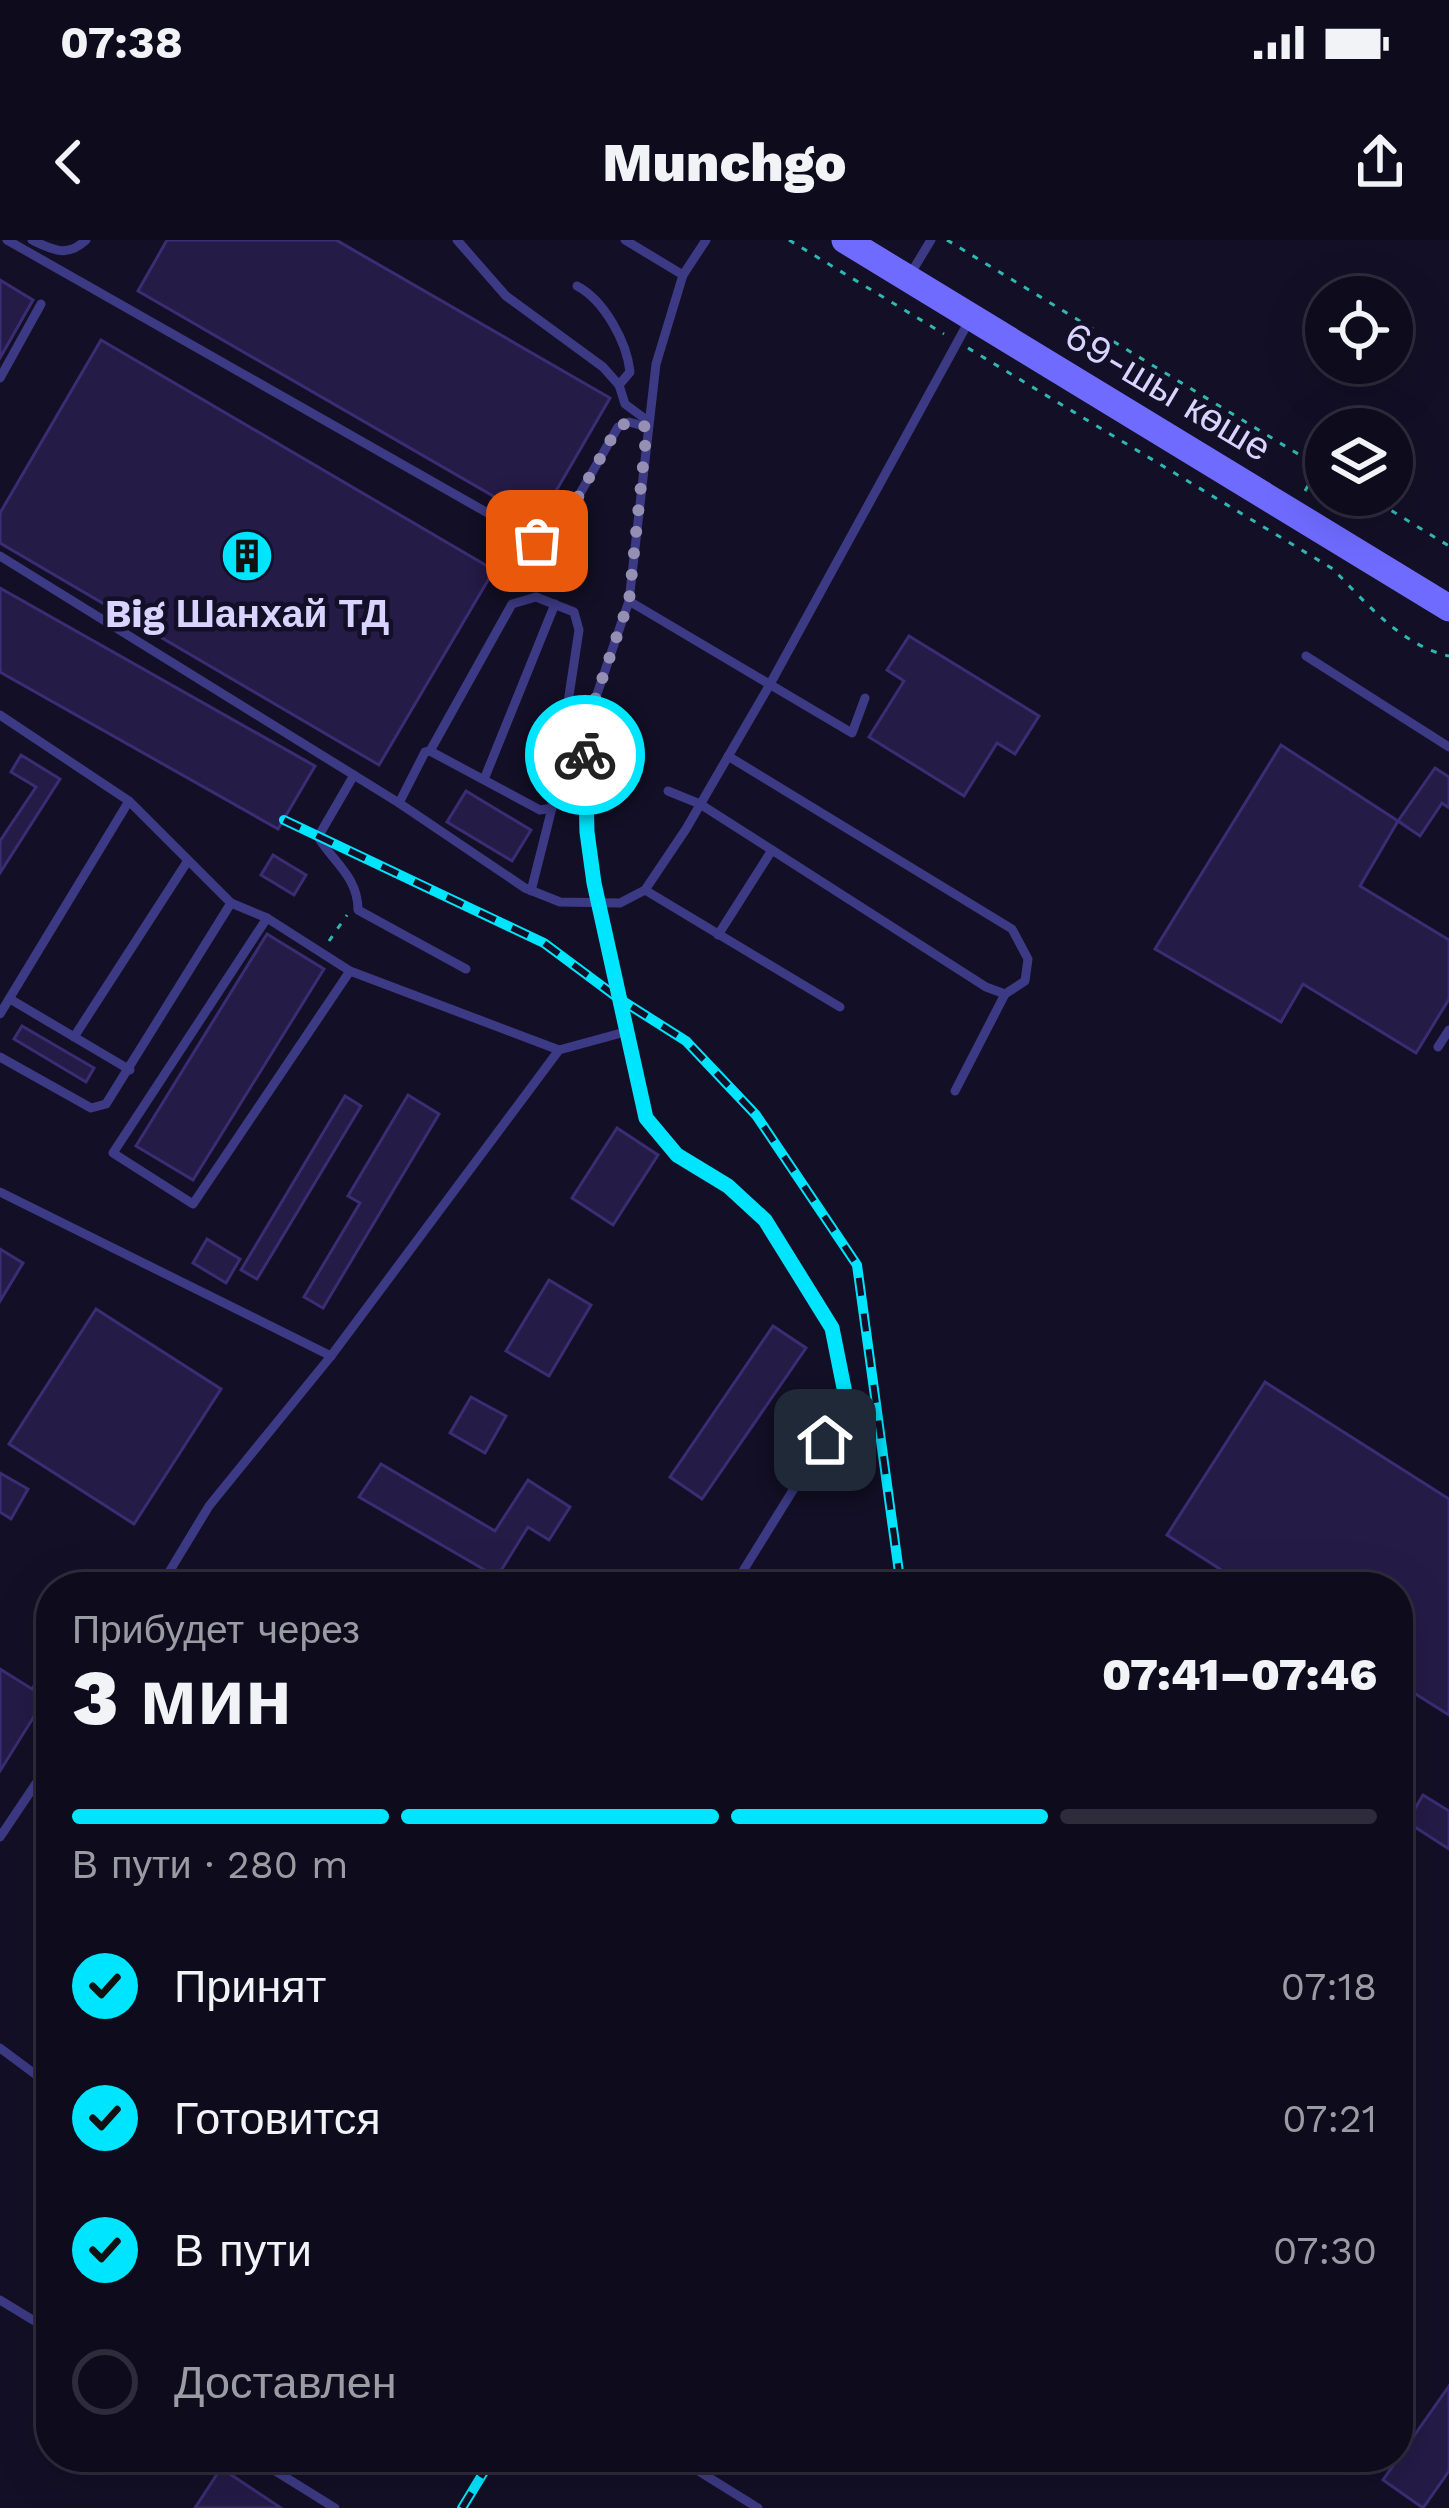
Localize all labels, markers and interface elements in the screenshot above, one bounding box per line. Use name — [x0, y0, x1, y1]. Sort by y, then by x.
text: 07:38 — [60, 16, 183, 69]
icon: back — [36, 129, 102, 195]
icon: share — [1347, 129, 1413, 195]
text: Munchgo — [602, 131, 847, 194]
map controls — [1305, 276, 1413, 516]
button: locate — [1305, 276, 1413, 384]
street label: 69-шы көше — [1057, 312, 1279, 470]
button: layers — [1305, 408, 1413, 516]
pin — [486, 490, 588, 592]
icon: bag — [504, 508, 570, 574]
building icon: Big Шанхай ТД — [219, 528, 275, 584]
place label: Big Шанхай ТД — [105, 591, 390, 636]
courier — [525, 695, 645, 815]
icon: bike — [552, 722, 618, 788]
pin — [774, 1389, 876, 1491]
icon: home — [792, 1407, 858, 1473]
text: Прибудет через — [72, 1607, 360, 1652]
text: 07:41–07:46 — [1102, 1648, 1377, 1701]
text: 3 мин — [72, 1651, 292, 1743]
text: В пути · 280 m — [72, 1842, 348, 1887]
icon: check — [72, 1953, 138, 2019]
text: Принят — [174, 1960, 326, 2013]
text: 07:18 — [1281, 1964, 1377, 2009]
icon: check — [72, 2085, 138, 2151]
text: Готовится — [174, 2092, 381, 2145]
text: 07:21 — [1282, 2096, 1377, 2141]
icon: check — [72, 2217, 138, 2283]
text: В пути — [174, 2224, 312, 2277]
text: 07:30 — [1273, 2228, 1377, 2273]
text: Доставлен — [174, 2356, 397, 2409]

